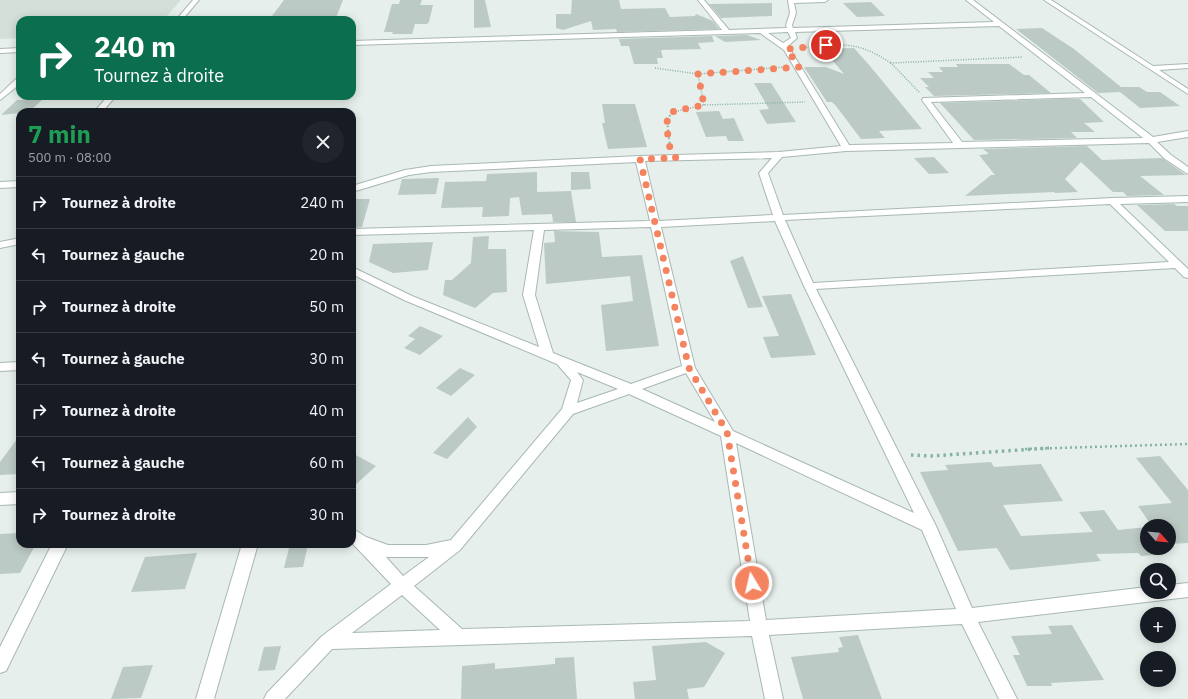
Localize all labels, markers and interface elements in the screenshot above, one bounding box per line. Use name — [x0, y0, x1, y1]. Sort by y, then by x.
text: 240 m — [94, 28, 176, 65]
pin — [809, 28, 843, 62]
icon: right — [28, 32, 80, 84]
icon: arrive — [815, 34, 837, 56]
text: Tournez à droite — [94, 64, 224, 87]
text: 7 min — [28, 118, 91, 150]
button: close — [302, 121, 344, 163]
text: 500 m · 08:00 — [28, 149, 111, 166]
icon: right — [28, 192, 50, 214]
text: Tournez à droite — [62, 193, 176, 212]
text: 240 m — [300, 193, 344, 212]
icon: left — [28, 244, 50, 266]
text: Tournez à gauche — [62, 245, 185, 264]
text: 20 m — [309, 245, 344, 264]
icon: right — [28, 296, 50, 318]
text: Tournez à droite — [62, 297, 176, 316]
text: 50 m — [309, 297, 344, 316]
icon: left — [28, 348, 50, 370]
text: Tournez à gauche — [62, 349, 185, 368]
text: 30 m — [309, 349, 344, 368]
icon: right — [28, 400, 50, 422]
text: Tournez à droite — [62, 401, 176, 420]
text: 40 m — [309, 401, 344, 420]
icon: left — [28, 452, 50, 474]
text: Tournez à gauche — [62, 453, 185, 472]
text: 60 m — [309, 453, 344, 472]
icon: right — [28, 504, 50, 526]
text: Tournez à droite — [62, 505, 176, 524]
text: 30 m — [309, 505, 344, 524]
north arrow — [1140, 519, 1176, 555]
map controls — [1140, 519, 1176, 687]
position arrow — [731, 562, 773, 604]
button: search — [1140, 563, 1176, 599]
button: + — [1140, 607, 1176, 643]
button: − — [1140, 651, 1176, 687]

